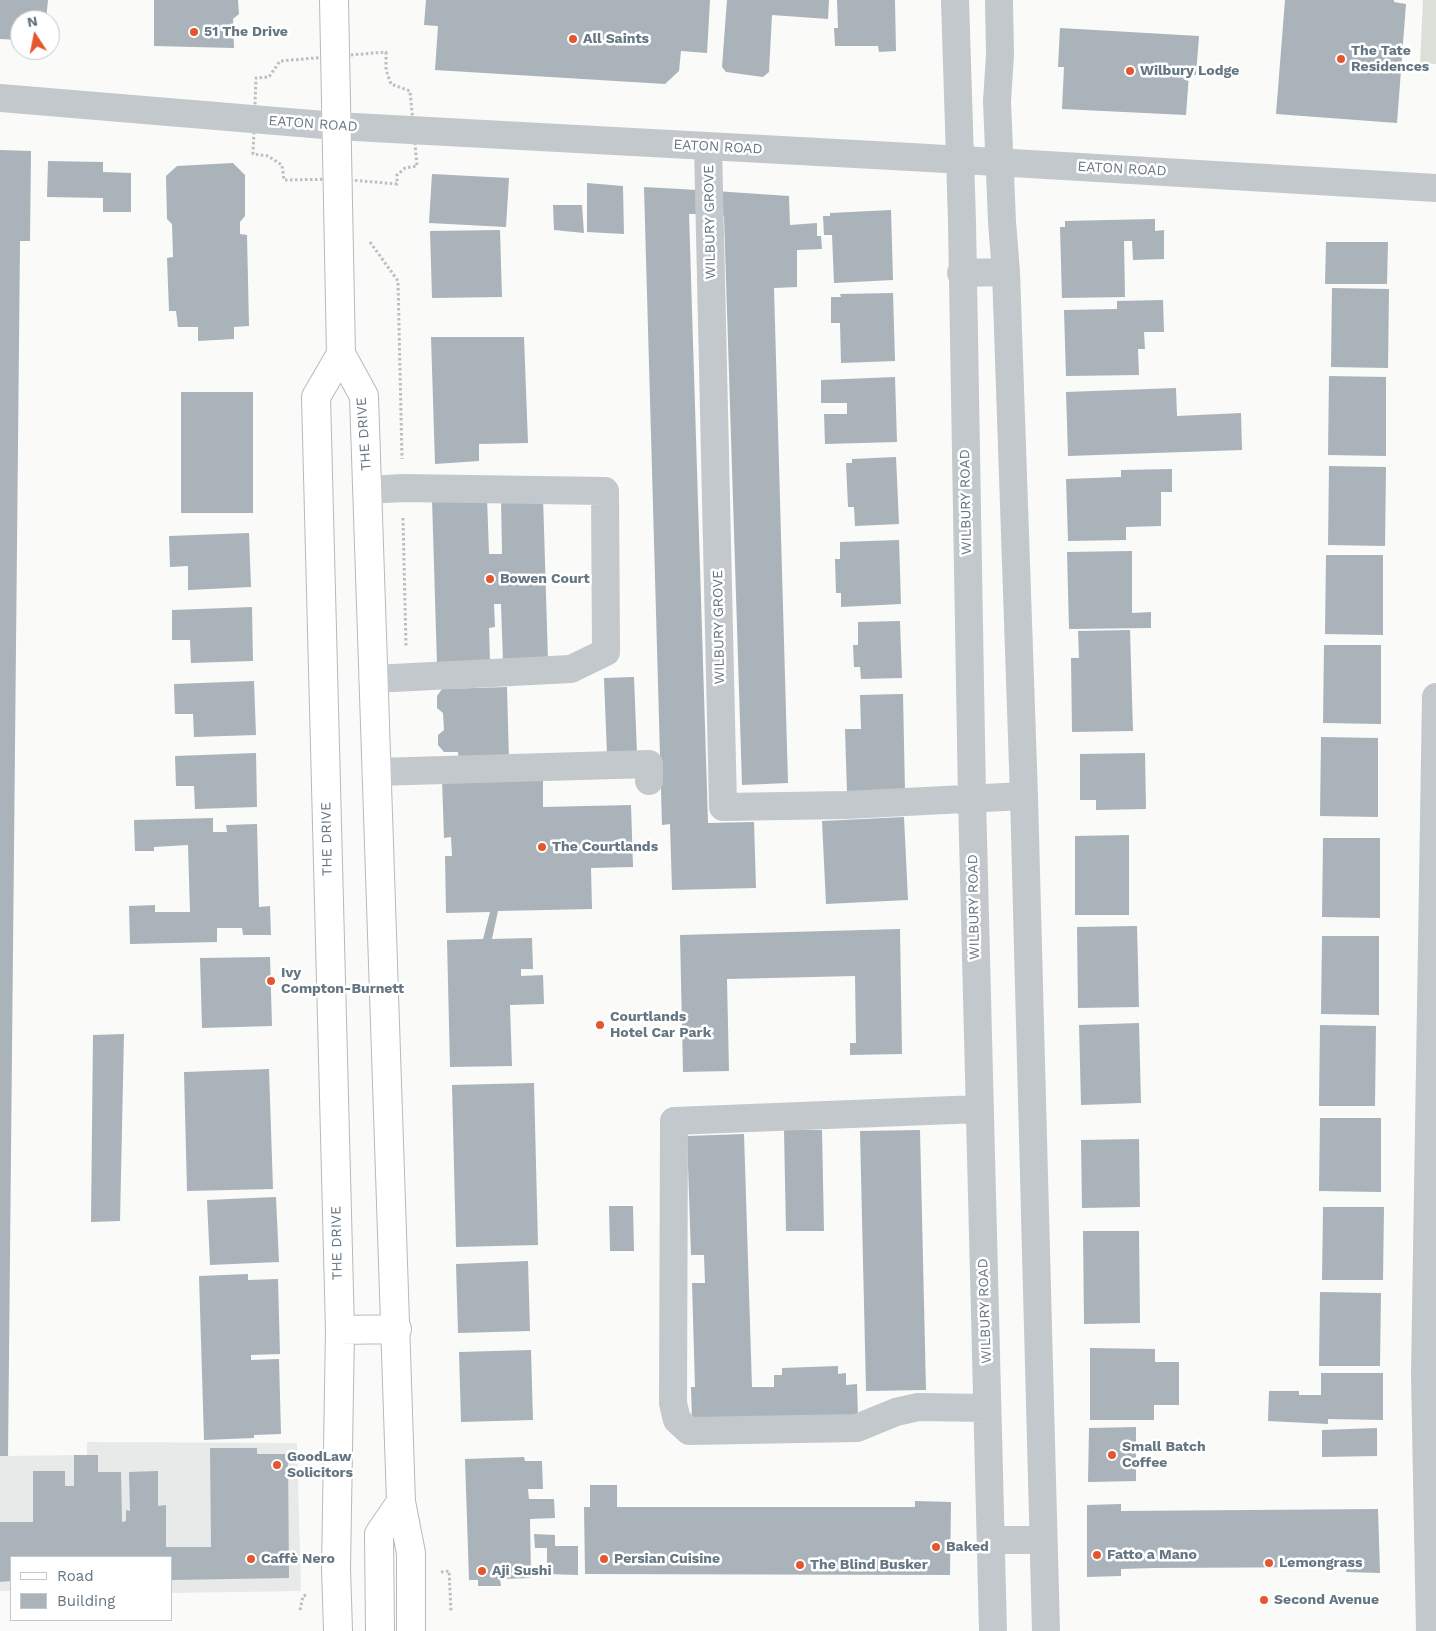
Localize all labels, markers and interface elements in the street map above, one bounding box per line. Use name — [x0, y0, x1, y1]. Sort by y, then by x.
north arrow — [10, 10, 60, 60]
text: N — [26, 12, 39, 30]
place label: 51 The Drive — [204, 24, 288, 40]
marker: 51 The Drive — [188, 26, 200, 38]
place label: All Saints — [583, 31, 649, 47]
marker: All Saints — [567, 33, 579, 45]
place label: The Tate Residences — [1351, 43, 1429, 75]
marker: The Tate Residences — [1335, 53, 1347, 65]
place label: Wilbury Lodge — [1140, 63, 1239, 79]
marker: Wilbury Lodge — [1124, 65, 1136, 77]
street label: EATON ROAD — [268, 113, 358, 135]
street label: EATON ROAD — [673, 136, 763, 158]
street label: EATON ROAD — [1077, 158, 1167, 180]
street label: WILBURY GROVE — [701, 165, 719, 279]
street label: THE DRIVE — [353, 397, 375, 471]
street label: WILBURY ROAD — [957, 449, 975, 555]
street label: WILBURY GROVE — [710, 570, 728, 684]
place label: Bowen Court — [500, 571, 590, 587]
marker: Bowen Court — [484, 573, 496, 585]
street label: THE DRIVE — [318, 802, 336, 876]
place label: The Courtlands — [552, 839, 658, 855]
marker: The Courtlands — [536, 841, 548, 853]
street label: WILBURY ROAD — [965, 854, 983, 960]
place label: Ivy Compton-Burnett — [281, 965, 404, 998]
marker: Ivy Compton-Burnett — [265, 975, 277, 987]
place label: Courtlands Hotel Car Park — [610, 1009, 711, 1042]
marker: Courtlands Hotel Car Park — [594, 1019, 606, 1031]
street label: THE DRIVE — [328, 1206, 346, 1280]
street label: WILBURY ROAD — [975, 1258, 995, 1364]
place label: Small Batch Coffee — [1122, 1439, 1206, 1471]
place label: GoodLaw Solicitors — [287, 1449, 353, 1481]
marker: Small Batch Coffee — [1106, 1449, 1118, 1461]
marker: GoodLaw Solicitors — [271, 1459, 283, 1471]
place label: Baked — [946, 1539, 989, 1555]
marker: Baked — [930, 1541, 942, 1553]
place label: Fatto a Mano — [1107, 1547, 1197, 1563]
marker: Fatto a Mano — [1091, 1549, 1103, 1561]
place label: Caffè Nero — [261, 1551, 335, 1567]
place label: Persian Cuisine — [614, 1551, 720, 1567]
marker: Caffè Nero — [245, 1553, 257, 1565]
marker: Persian Cuisine — [598, 1553, 610, 1565]
place label: Lemongrass — [1279, 1555, 1363, 1571]
legend — [10, 1556, 172, 1621]
place label: The Blind Busker — [810, 1557, 928, 1573]
marker: Lemongrass — [1263, 1557, 1275, 1569]
marker: The Blind Busker — [794, 1559, 806, 1571]
place label: Aji Sushi — [492, 1563, 552, 1579]
marker: Aji Sushi — [476, 1565, 488, 1577]
text: Road — [57, 1567, 94, 1585]
text: Building — [57, 1592, 115, 1610]
place label: Second Avenue — [1274, 1592, 1379, 1608]
marker: Second Avenue — [1258, 1594, 1270, 1606]

